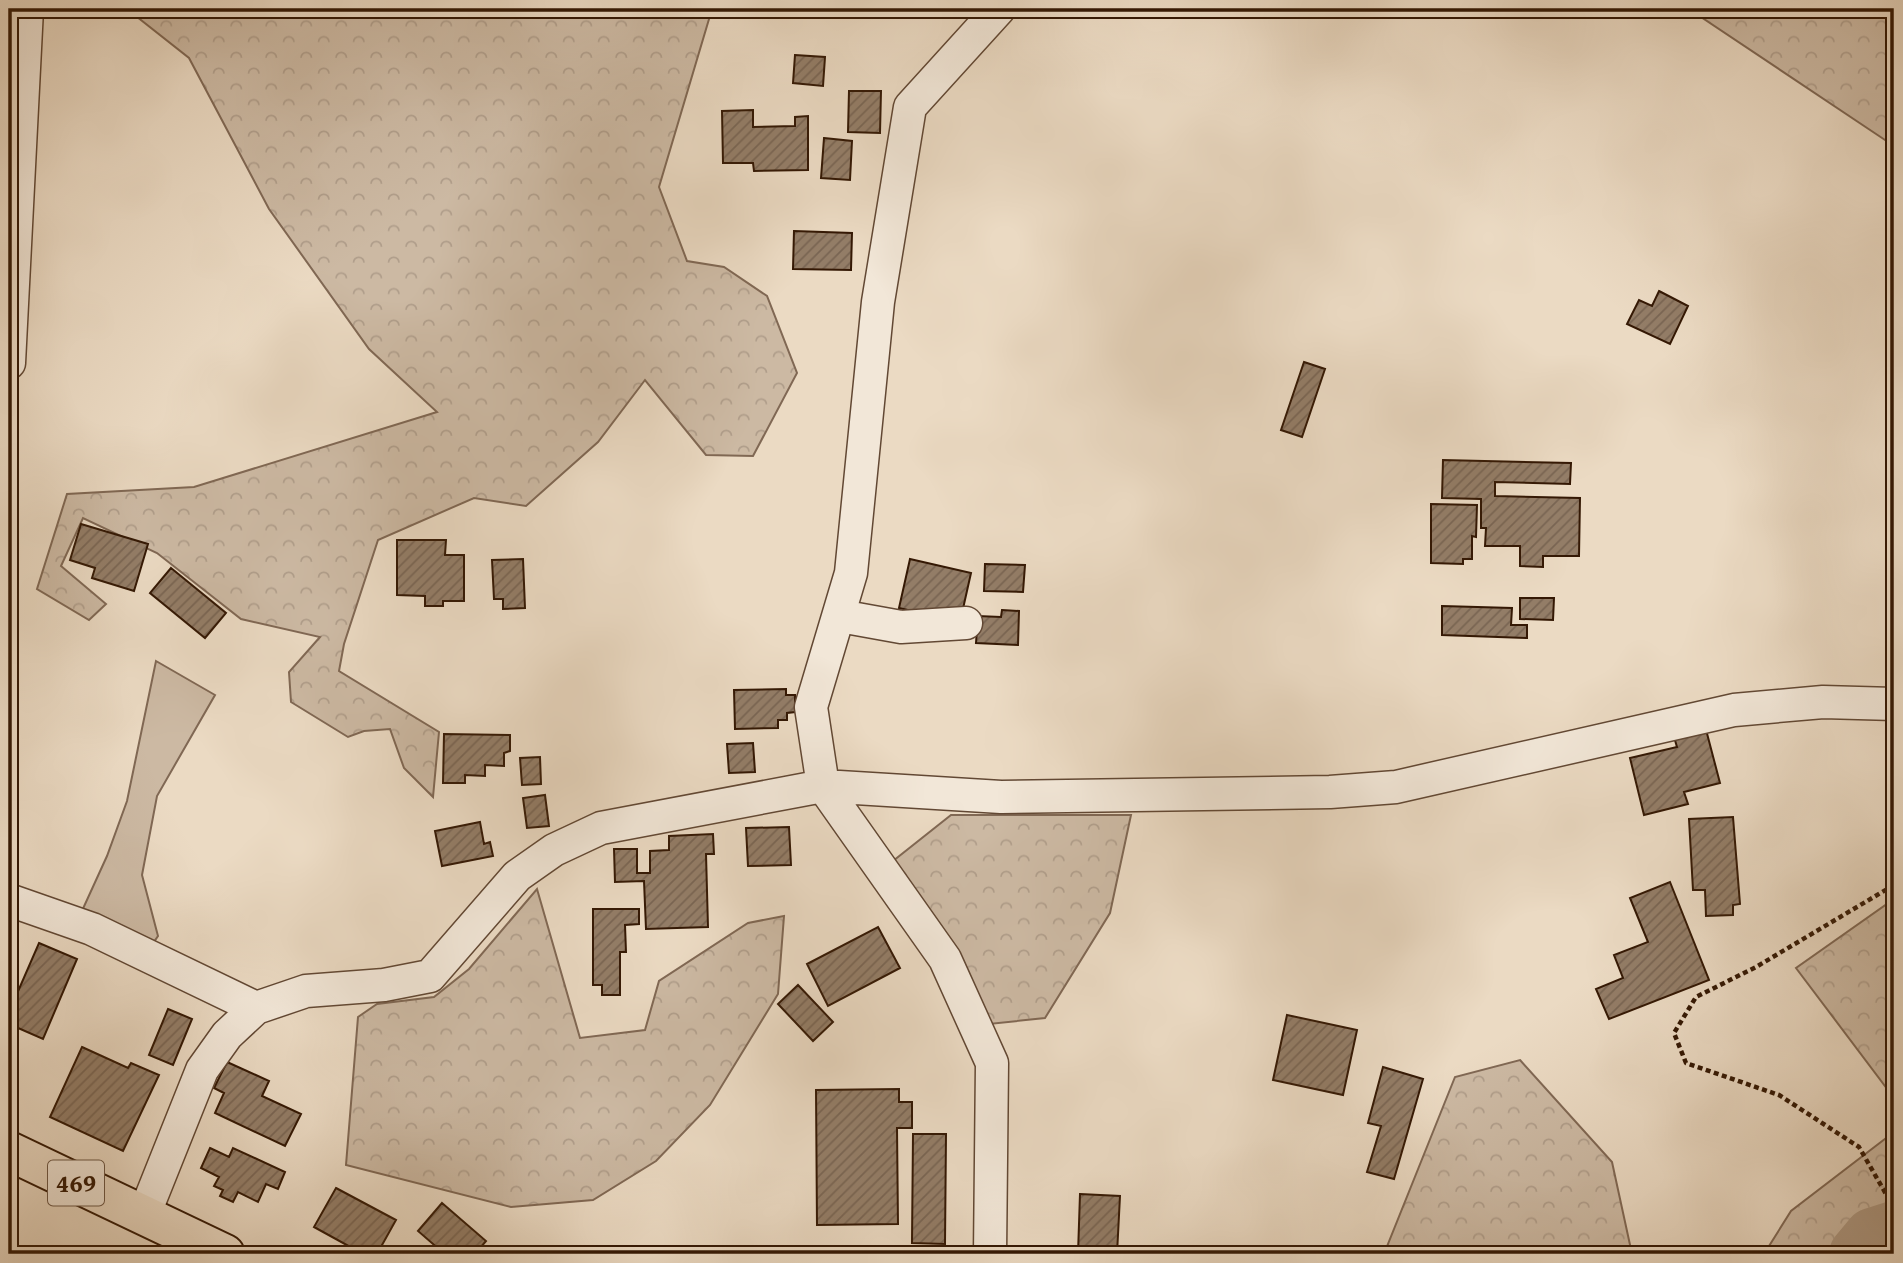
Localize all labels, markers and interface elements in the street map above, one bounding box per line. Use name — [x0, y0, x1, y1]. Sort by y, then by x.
road number: 469 — [48, 1160, 104, 1206]

